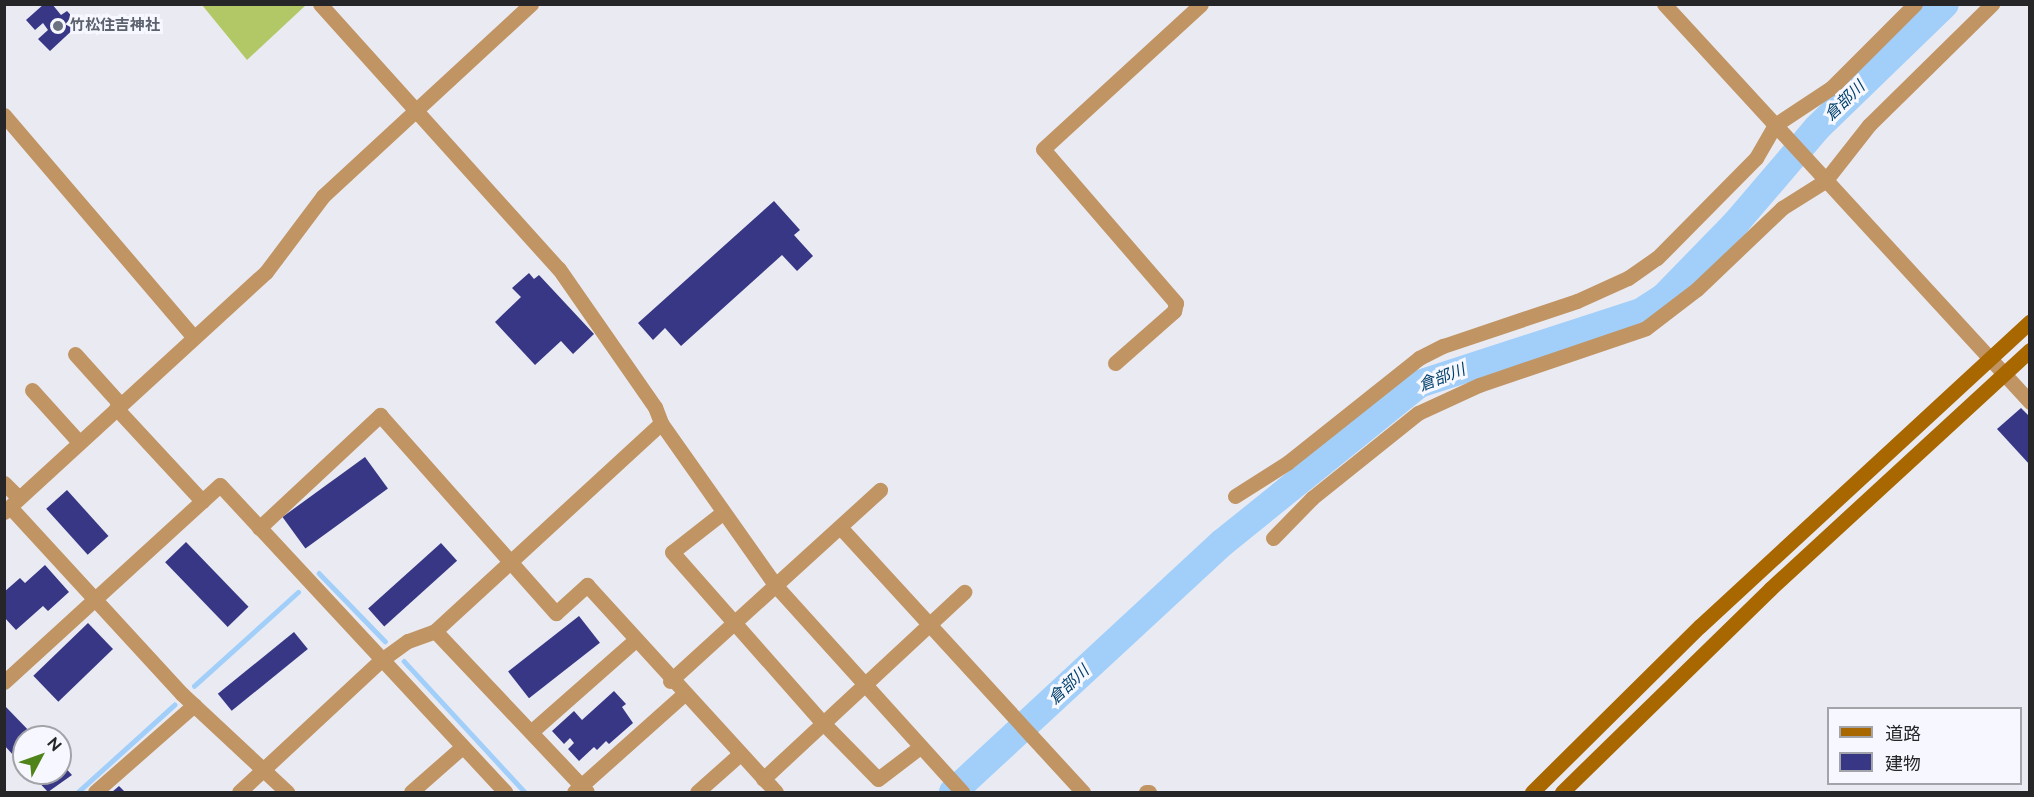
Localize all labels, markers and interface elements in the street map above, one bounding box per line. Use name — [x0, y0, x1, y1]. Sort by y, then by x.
place label: 竹松住吉神社 — [70, 17, 160, 35]
marker: 竹松住吉神社 — [51, 19, 65, 33]
water label: 倉部川 — [1821, 77, 1869, 125]
water label: 倉部川 — [1416, 360, 1468, 396]
water label: 倉部川 — [1045, 662, 1093, 708]
legend — [1827, 707, 2022, 785]
text: 道路 — [1885, 723, 1921, 744]
north arrow — [12, 725, 72, 785]
text: N — [43, 733, 66, 755]
text: 建物 — [1885, 753, 1921, 774]

